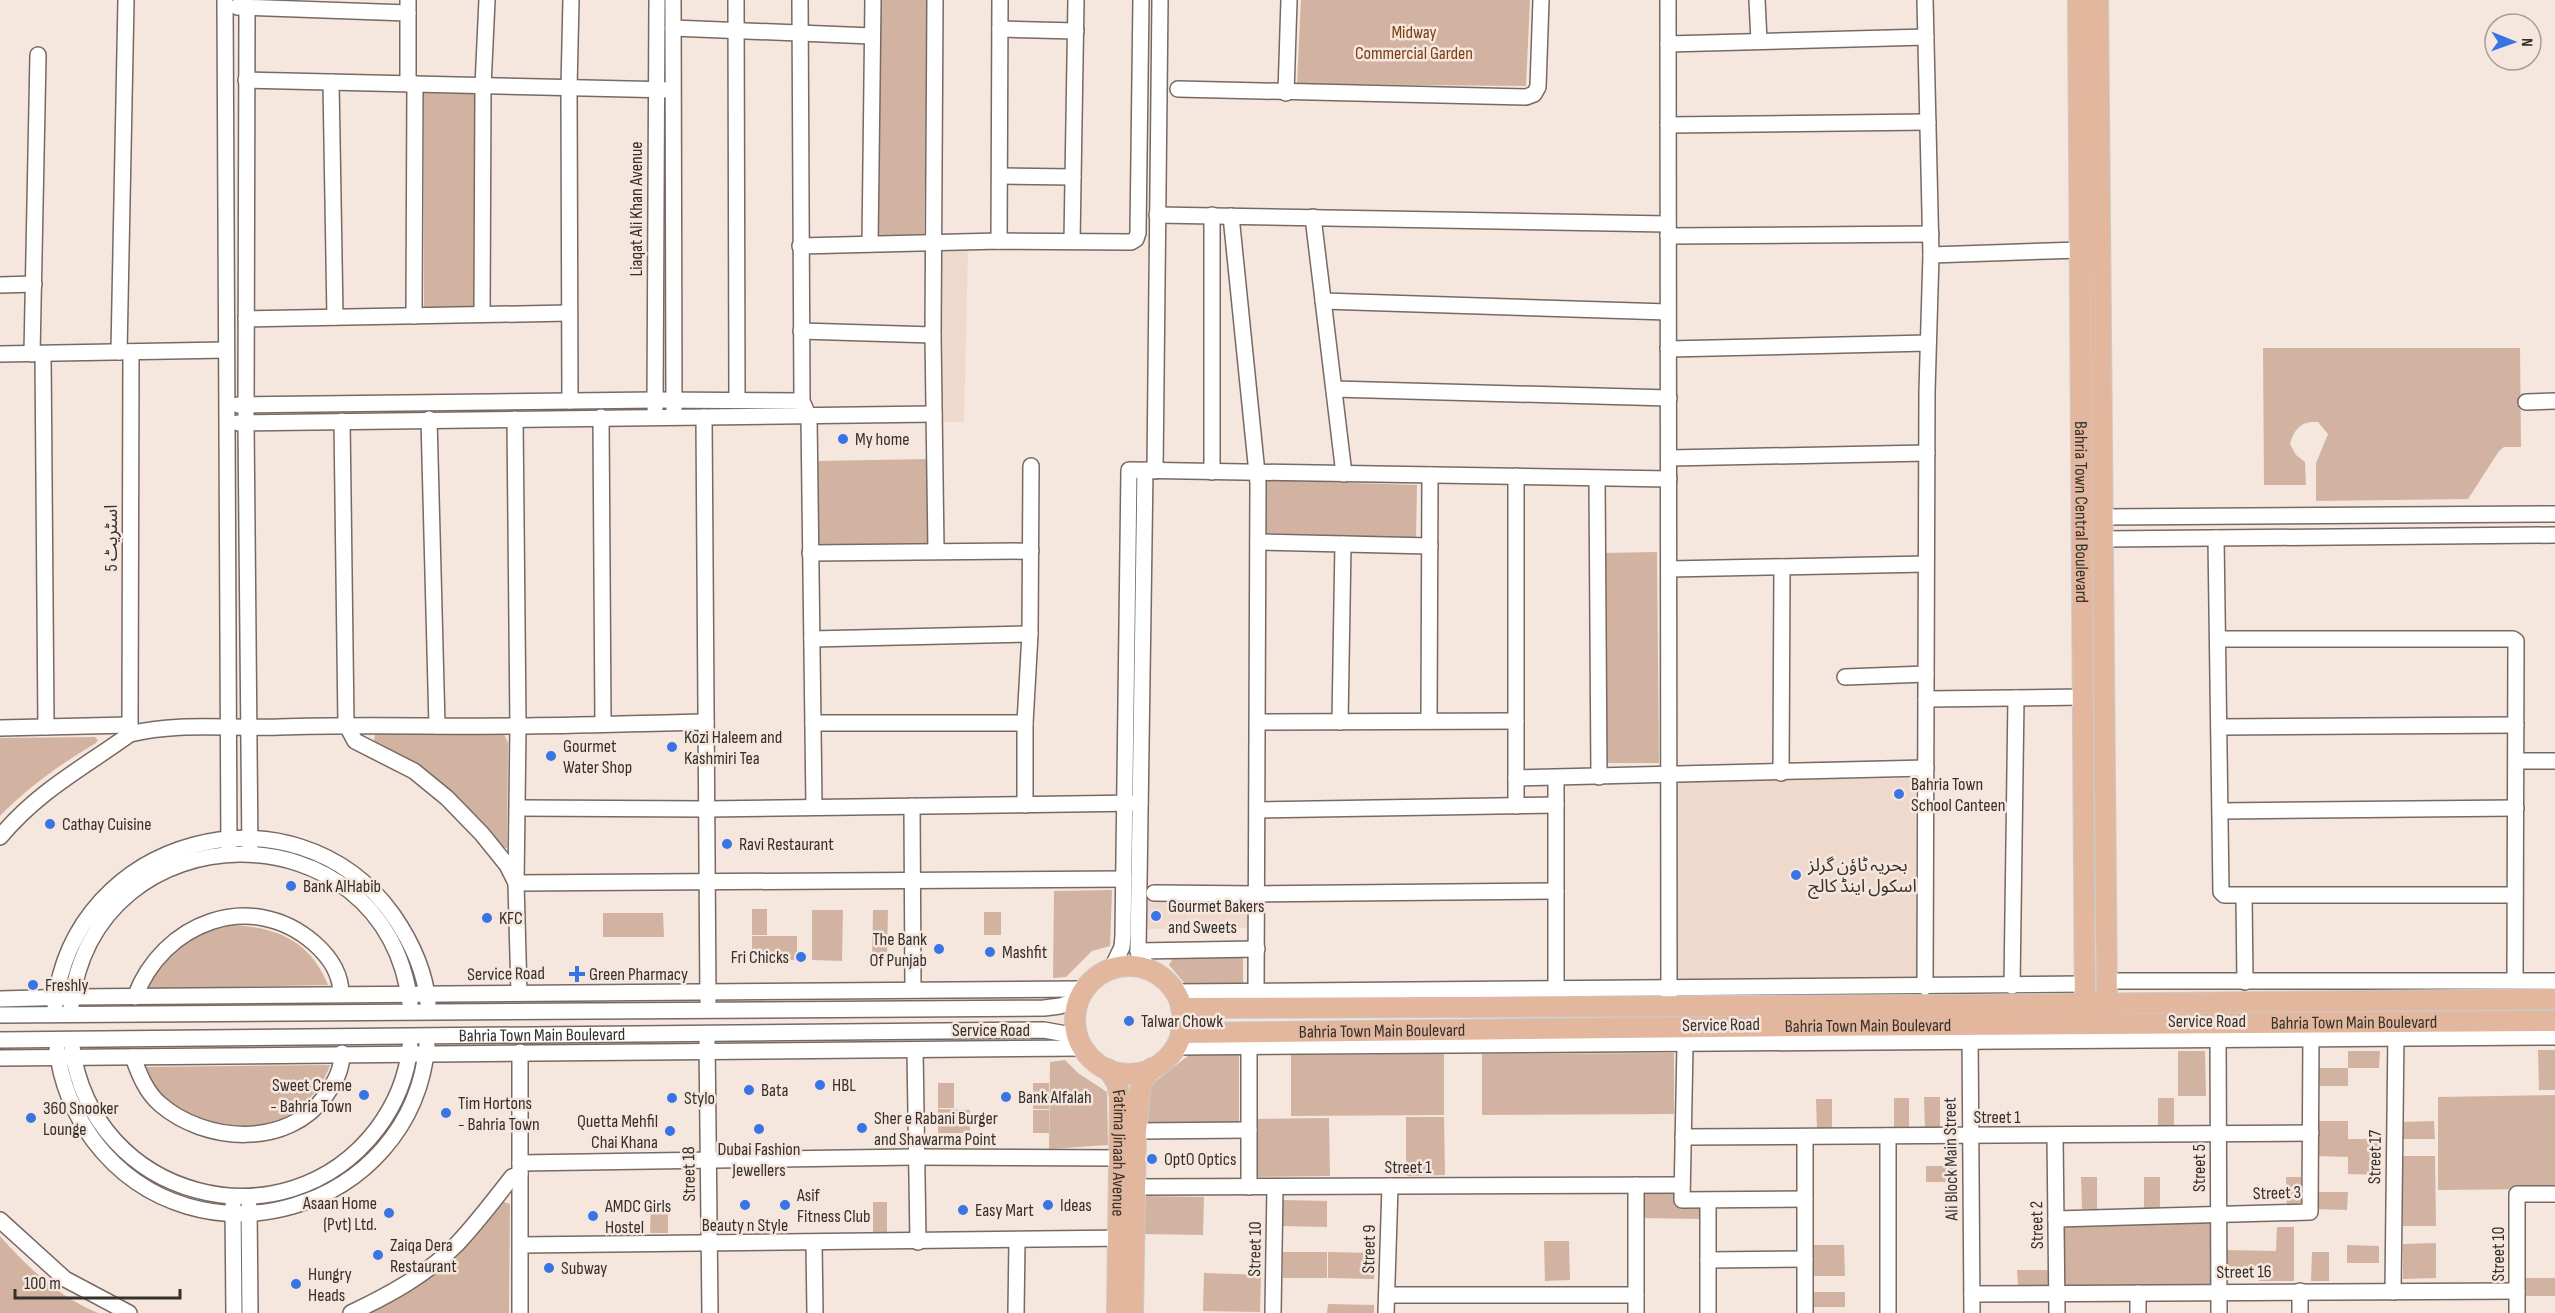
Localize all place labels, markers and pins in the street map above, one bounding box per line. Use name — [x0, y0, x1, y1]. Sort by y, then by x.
place label: My home — [855, 429, 909, 450]
marker: My home — [836, 432, 850, 446]
place label: Kozi Haleem and Kashmiri Tea — [684, 727, 782, 769]
place label: Gourmet Water Shop — [563, 736, 632, 778]
marker: Kozi Haleem and Kashmiri Tea — [665, 740, 679, 754]
marker: Gourmet Water Shop — [544, 749, 558, 763]
place label: Bahria Town School Canteen — [1911, 774, 2005, 816]
marker: Bahria Town School Canteen — [1892, 787, 1906, 801]
place label: Cathay Cuisine — [62, 814, 151, 835]
marker: Cathay Cuisine — [43, 817, 57, 831]
place label: Ravi Restaurant — [739, 834, 834, 855]
marker: Ravi Restaurant — [720, 837, 734, 851]
place label: بحریہ ٹاؤن گرلز اسکول اینڈ کالج — [1807, 855, 1917, 899]
marker: بحریہ ٹاؤن گرلز اسکول اینڈ کالج — [1789, 868, 1803, 882]
place label: Bank AlHabib — [303, 876, 381, 897]
marker: Bank AlHabib — [284, 879, 298, 893]
place label: Gourmet Bakers and Sweets — [1168, 896, 1264, 938]
place label: KFC — [499, 908, 523, 929]
marker: Gourmet Bakers and Sweets — [1149, 909, 1163, 923]
marker: KFC — [480, 911, 494, 925]
place label: The Bank Of Punjab — [870, 929, 927, 971]
marker: The Bank Of Punjab — [932, 942, 946, 956]
place label: Mashfit — [1002, 942, 1048, 963]
marker: Mashfit — [983, 945, 997, 959]
place label: Fri Chicks — [731, 947, 789, 968]
marker: Fri Chicks — [794, 950, 808, 964]
place label: Green Pharmacy — [589, 964, 688, 985]
marker: Green Pharmacy — [570, 967, 584, 981]
place label: Freshly — [45, 975, 88, 996]
marker: Freshly — [26, 978, 40, 992]
place label: Talwar Chowk — [1141, 1011, 1223, 1032]
marker: Talwar Chowk — [1122, 1014, 1136, 1028]
place label: Sweet Creme - Bahria Town — [270, 1075, 352, 1117]
place label: HBL — [832, 1075, 856, 1096]
marker: HBL — [813, 1078, 827, 1092]
place label: Bata — [761, 1080, 788, 1101]
marker: Bata — [742, 1083, 756, 1097]
place label: Bank Alfalah — [1018, 1087, 1092, 1108]
marker: Sweet Creme - Bahria Town — [357, 1088, 371, 1102]
place label: Stylo — [684, 1088, 715, 1109]
marker: Bank Alfalah — [999, 1090, 1013, 1104]
marker: Stylo — [665, 1091, 679, 1105]
place label: Tim Hortons - Bahria Town — [458, 1093, 540, 1135]
place label: 360 Snooker Lounge — [43, 1098, 119, 1140]
marker: Tim Hortons - Bahria Town — [439, 1106, 453, 1120]
place label: Sher e Rabani Burger and Shawarma Point — [874, 1108, 998, 1150]
marker: 360 Snooker Lounge — [24, 1111, 38, 1125]
place label: Quetta Mehfil Chai Khana — [577, 1111, 658, 1153]
marker: Sher e Rabani Burger and Shawarma Point — [855, 1121, 869, 1135]
marker: Dubai Fashion Jewellers — [752, 1122, 766, 1136]
marker: Quetta Mehfil Chai Khana — [663, 1124, 677, 1138]
place label: Dubai Fashion Jewellers — [717, 1139, 801, 1181]
place label: OptO Optics — [1164, 1149, 1236, 1170]
marker: OptO Optics — [1145, 1152, 1159, 1166]
place label: Asif Fitness Club — [796, 1185, 871, 1227]
place label: Asaan Home (Pvt) Ltd. — [302, 1193, 377, 1235]
place label: Ideas — [1060, 1195, 1092, 1216]
place label: AMDC Girls Hostel — [604, 1196, 671, 1238]
marker: Beauty n Style — [738, 1198, 752, 1212]
marker: Asif Fitness Club — [778, 1198, 792, 1212]
marker: Ideas — [1041, 1198, 1055, 1212]
place label: Easy Mart — [975, 1200, 1034, 1221]
marker: Easy Mart — [956, 1203, 970, 1217]
marker: Asaan Home (Pvt) Ltd. — [382, 1206, 396, 1220]
marker: AMDC Girls Hostel — [586, 1209, 600, 1223]
place label: Beauty n Style — [702, 1215, 788, 1236]
place label: Zaiqa Dera Restaurant — [390, 1235, 457, 1277]
marker: Zaiqa Dera Restaurant — [371, 1248, 385, 1262]
place label: Subway — [561, 1258, 607, 1279]
marker: Subway — [542, 1261, 556, 1275]
place label: Hungry Heads — [308, 1264, 352, 1306]
marker: Hungry Heads — [289, 1277, 303, 1291]

